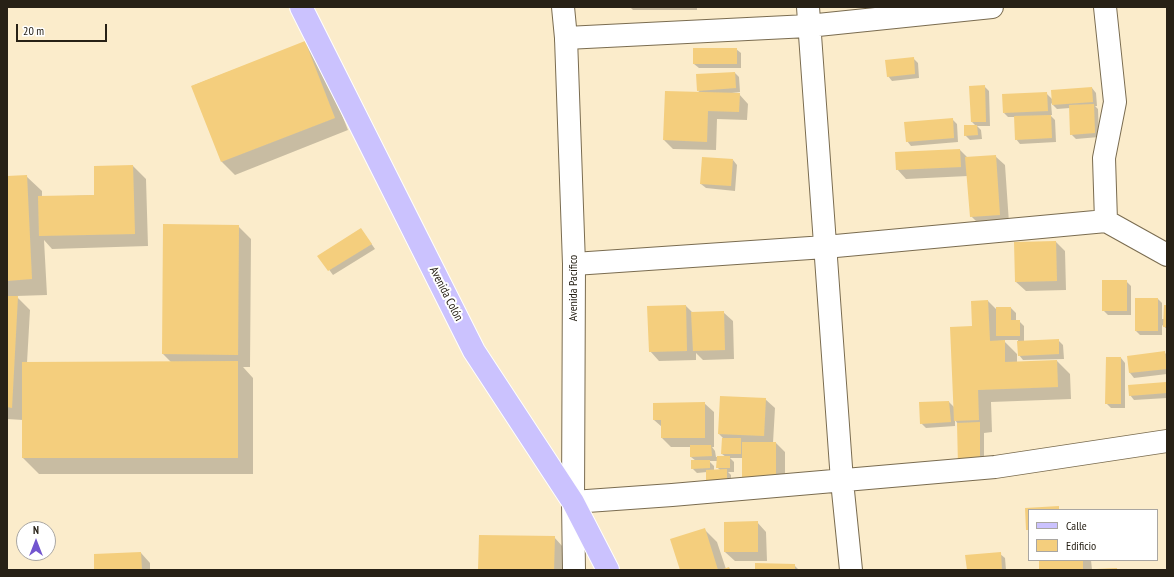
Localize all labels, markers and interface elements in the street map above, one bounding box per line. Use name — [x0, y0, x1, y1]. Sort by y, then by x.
scale bar — [18, 16, 109, 42]
text: 20 m — [23, 23, 44, 38]
street label: Avenida Pacífico — [567, 255, 581, 321]
street label: Avenida Colón — [426, 264, 466, 324]
legend — [1028, 509, 1158, 561]
text: Calle — [1066, 518, 1087, 533]
north arrow — [16, 521, 56, 561]
text: N — [33, 523, 39, 537]
text: Edificio — [1066, 538, 1096, 553]

